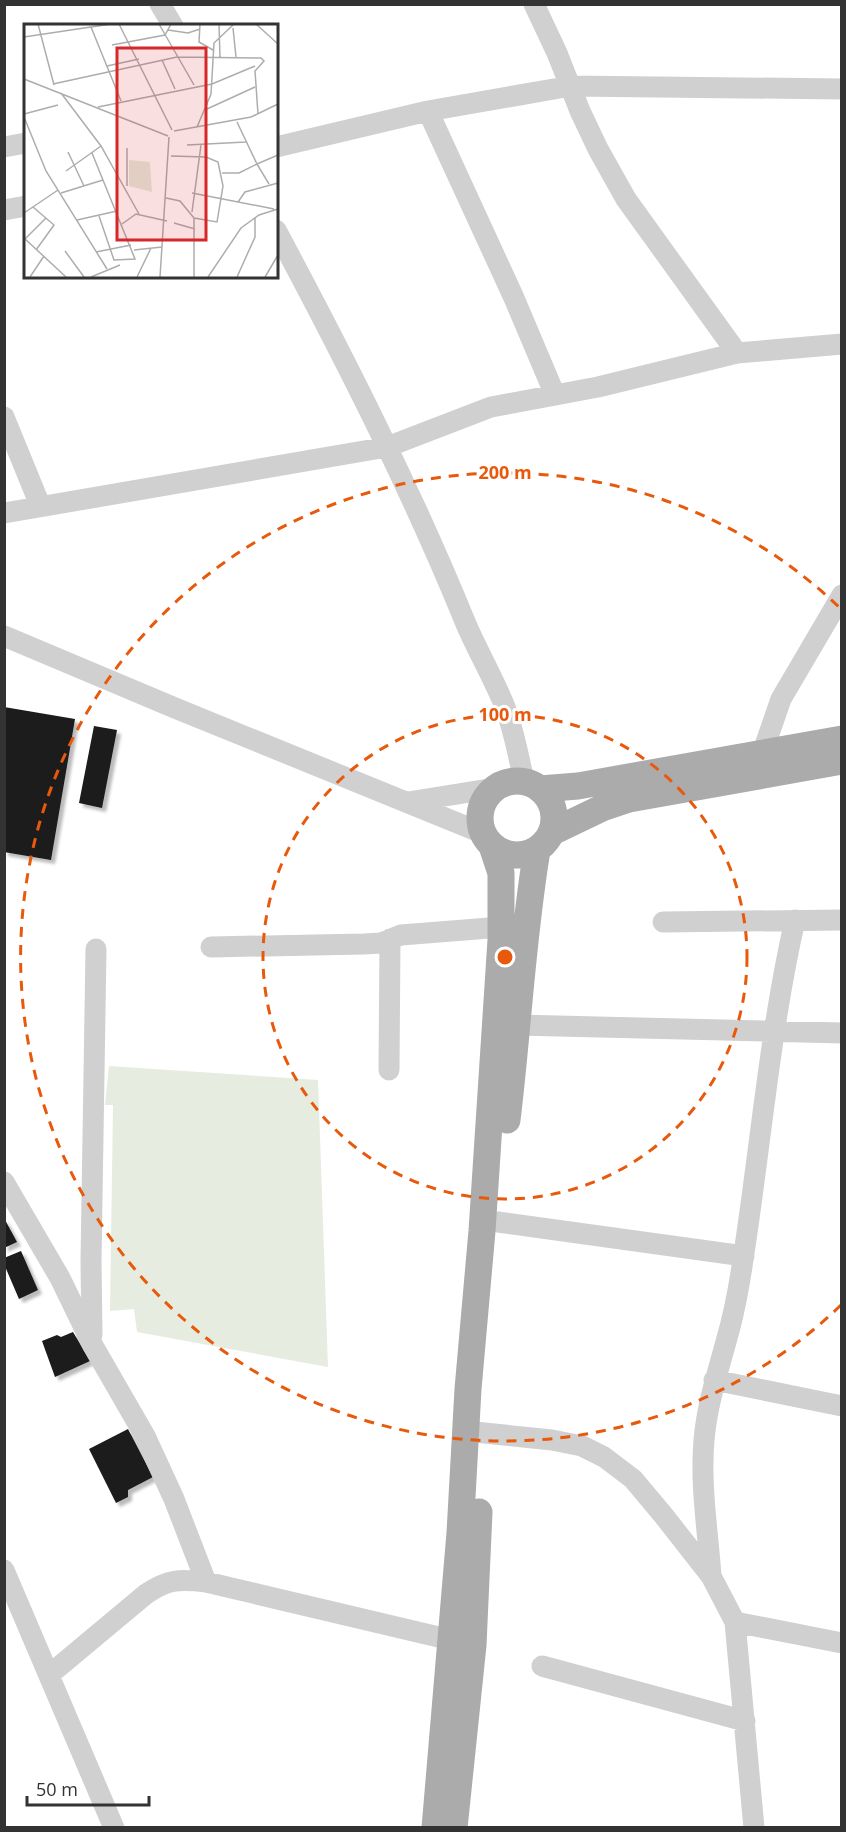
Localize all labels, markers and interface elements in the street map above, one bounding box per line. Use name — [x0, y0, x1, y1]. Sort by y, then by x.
inset map — [24, 24, 278, 278]
text: 200 m — [478, 460, 532, 484]
text: 100 m — [478, 702, 532, 726]
centre of rings — [495, 947, 515, 967]
scale bar — [27, 1769, 148, 1807]
text: 50 m — [36, 1777, 78, 1801]

